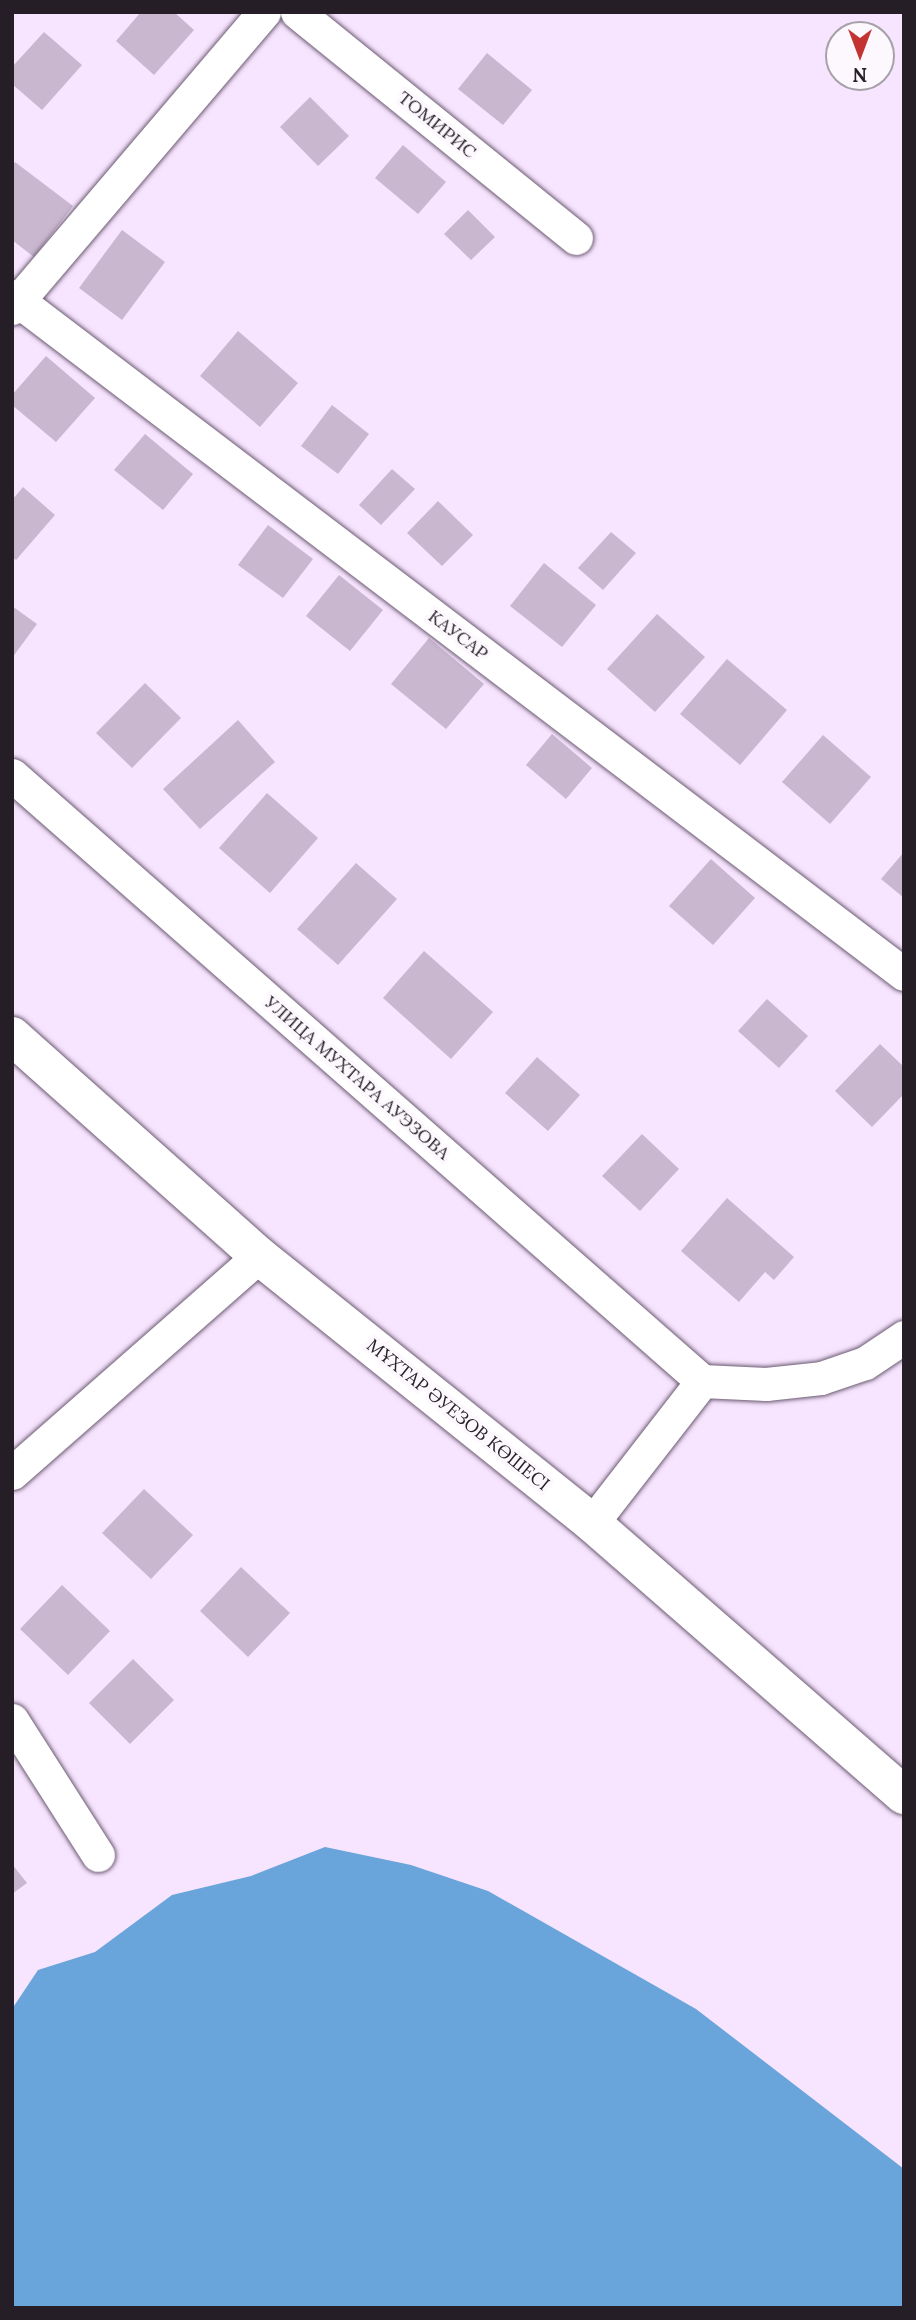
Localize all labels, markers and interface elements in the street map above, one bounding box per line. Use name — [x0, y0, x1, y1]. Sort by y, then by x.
north arrow — [825, 21, 895, 91]
text: N — [853, 63, 867, 87]
street label: ТОМИРИС — [394, 87, 480, 163]
street label: КАУСАР — [424, 606, 492, 664]
street label: УЛИЦА МУХТАРА АУЭЗОВА — [260, 992, 454, 1164]
street label: МҰХТАР ӘУЕЗОВ КӨШЕСІ — [362, 1335, 554, 1495]

